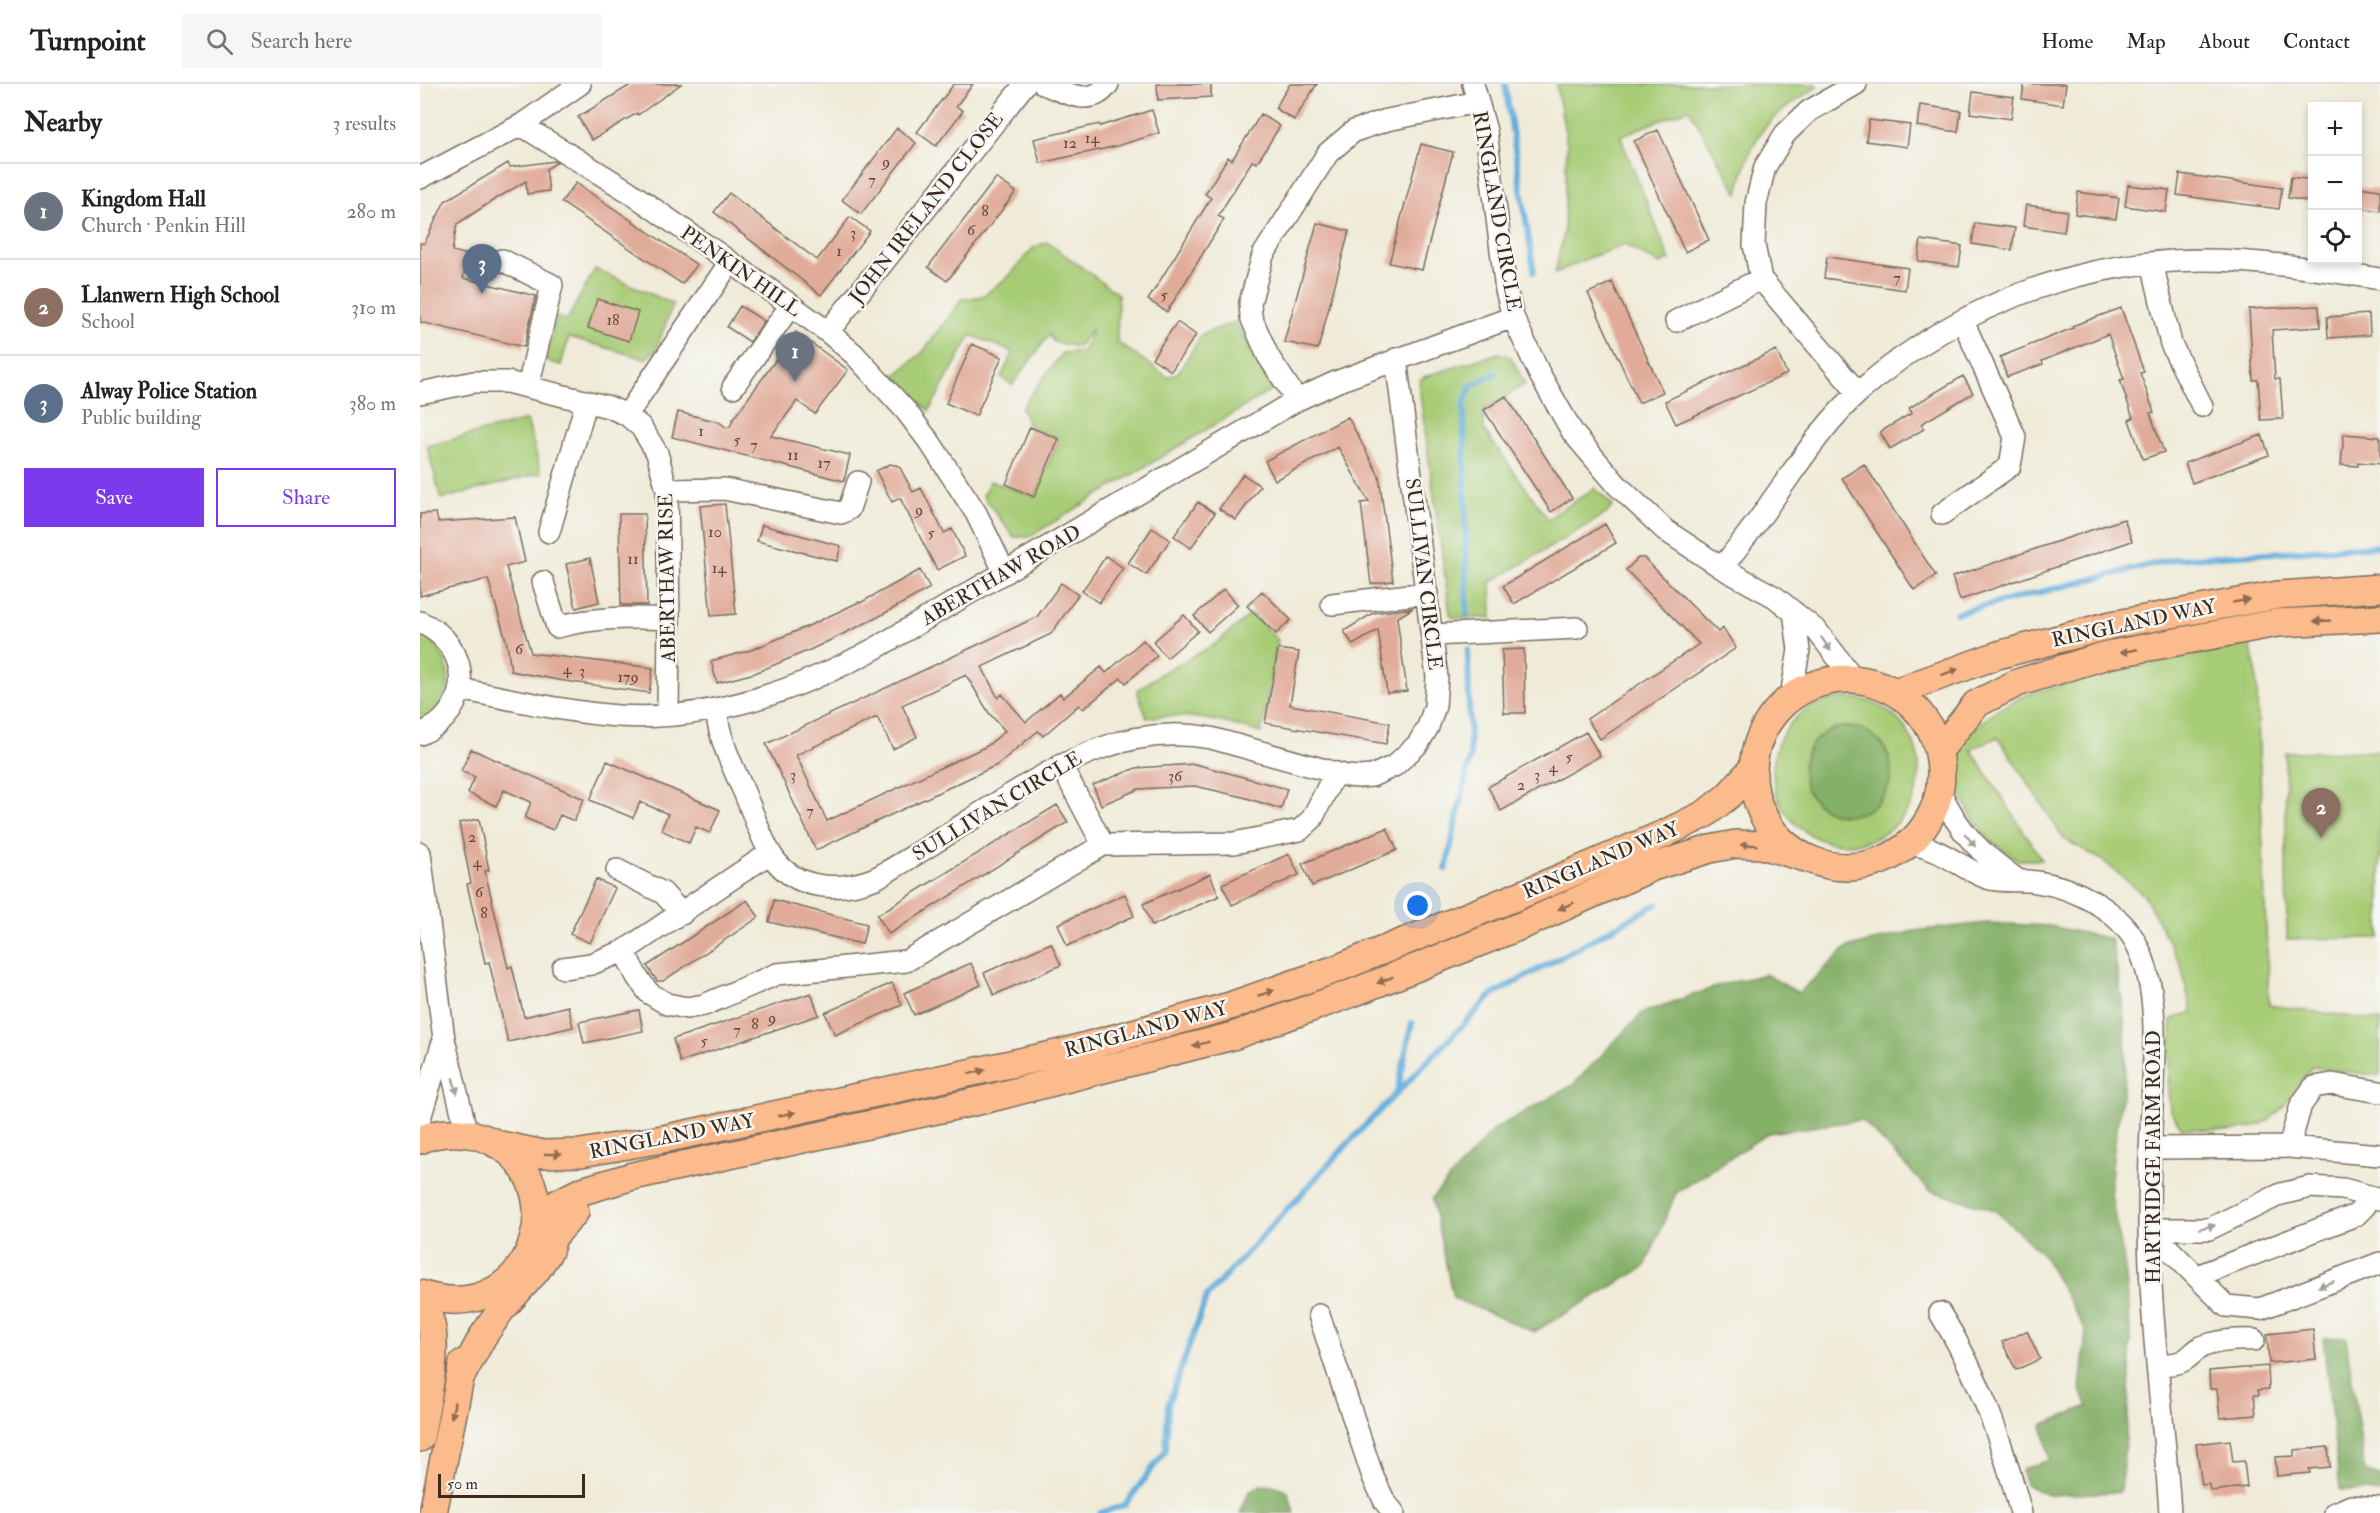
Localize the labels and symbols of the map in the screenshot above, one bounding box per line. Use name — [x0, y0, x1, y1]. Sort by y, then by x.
street label: JOHN IRELAND CLOSE — [843, 107, 1009, 310]
street label: RINGLAND CIRCLE — [1467, 109, 1527, 313]
house number: 14 — [1085, 128, 1101, 148]
house number: 12 — [1063, 133, 1077, 153]
house number: 9 — [881, 152, 890, 172]
house number: 7 — [868, 170, 876, 190]
house number: 8 — [981, 201, 989, 221]
street label: PENKIN HILL — [676, 220, 807, 322]
house number: 6 — [967, 220, 976, 240]
house number: 3 — [850, 223, 856, 243]
house number: 1 — [836, 241, 842, 261]
pin: 3 — [462, 244, 502, 294]
house number: 7 — [1893, 268, 1901, 288]
house number: 5 — [1160, 285, 1168, 305]
house number: 18 — [606, 310, 620, 330]
pin: 1 — [776, 332, 814, 382]
house number: 1 — [698, 421, 704, 441]
house number: 5 — [733, 430, 741, 450]
house number: 7 — [750, 435, 758, 455]
house number: 11 — [787, 445, 799, 465]
house number: 17 — [817, 453, 831, 473]
street label: SULLIVAN CIRCLE — [1400, 477, 1448, 671]
street label: ABERTHAW RISE — [653, 493, 681, 664]
house number: 9 — [914, 500, 923, 520]
street label: ABERTHAW ROAD — [916, 519, 1085, 631]
house number: 10 — [708, 522, 722, 542]
house number: 5 — [927, 523, 935, 543]
house number: 11 — [627, 549, 639, 569]
house number: 14 — [712, 558, 728, 578]
street label: RINGLAND WAY — [2049, 593, 2220, 653]
one-way arrow — [2232, 596, 2251, 605]
one-way arrow — [2312, 617, 2331, 626]
one-way arrow — [1820, 635, 1832, 651]
house number: 6 — [515, 639, 524, 659]
one-way arrow — [2120, 647, 2139, 656]
house number: 4 — [563, 659, 573, 679]
house number: 3 — [579, 661, 585, 681]
house number: 179 — [617, 667, 639, 687]
one-way arrow — [1941, 667, 1959, 677]
street label: SULLIVAN CIRCLE — [908, 746, 1086, 866]
house number: 5 — [1565, 747, 1573, 767]
house number: 4 — [1549, 757, 1559, 777]
house number: 3 — [790, 765, 796, 785]
house number: 3 — [1534, 765, 1540, 785]
house number: 36 — [1168, 766, 1183, 786]
house number: 2 — [1517, 775, 1525, 795]
pin: 2 — [2302, 788, 2340, 838]
house number: 7 — [806, 801, 814, 821]
street label: RINGLAND WAY — [1519, 815, 1684, 904]
house number: 2 — [468, 827, 476, 847]
one-way arrow — [1964, 832, 1977, 848]
one-way arrow — [1740, 840, 1759, 849]
house number: 4 — [473, 852, 483, 872]
house number: 6 — [475, 882, 484, 902]
your location — [1403, 891, 1432, 920]
one-way arrow — [1556, 901, 1574, 911]
house number: 8 — [480, 903, 488, 923]
one-way arrow — [1376, 976, 1394, 985]
one-way arrow — [1257, 988, 1275, 998]
street label: RINGLAND WAY — [1062, 995, 1232, 1063]
house number: 9 — [767, 1008, 776, 1028]
house number: 8 — [751, 1014, 759, 1034]
house number: 7 — [733, 1020, 741, 1040]
street label: HARTRIDGE FARM ROAD — [2141, 1030, 2166, 1284]
house number: 5 — [700, 1031, 708, 1051]
one-way arrow — [1192, 1040, 1210, 1049]
one-way arrow — [968, 1066, 986, 1076]
one-way arrow — [451, 1077, 460, 1095]
street label: RINGLAND WAY — [587, 1107, 758, 1164]
one-way arrow — [777, 1109, 796, 1118]
one-way arrow — [544, 1149, 563, 1159]
one-way arrow — [2198, 1222, 2217, 1231]
one-way arrow — [2317, 1280, 2335, 1290]
one-way arrow — [448, 1401, 457, 1420]
scale bar — [438, 1471, 585, 1498]

